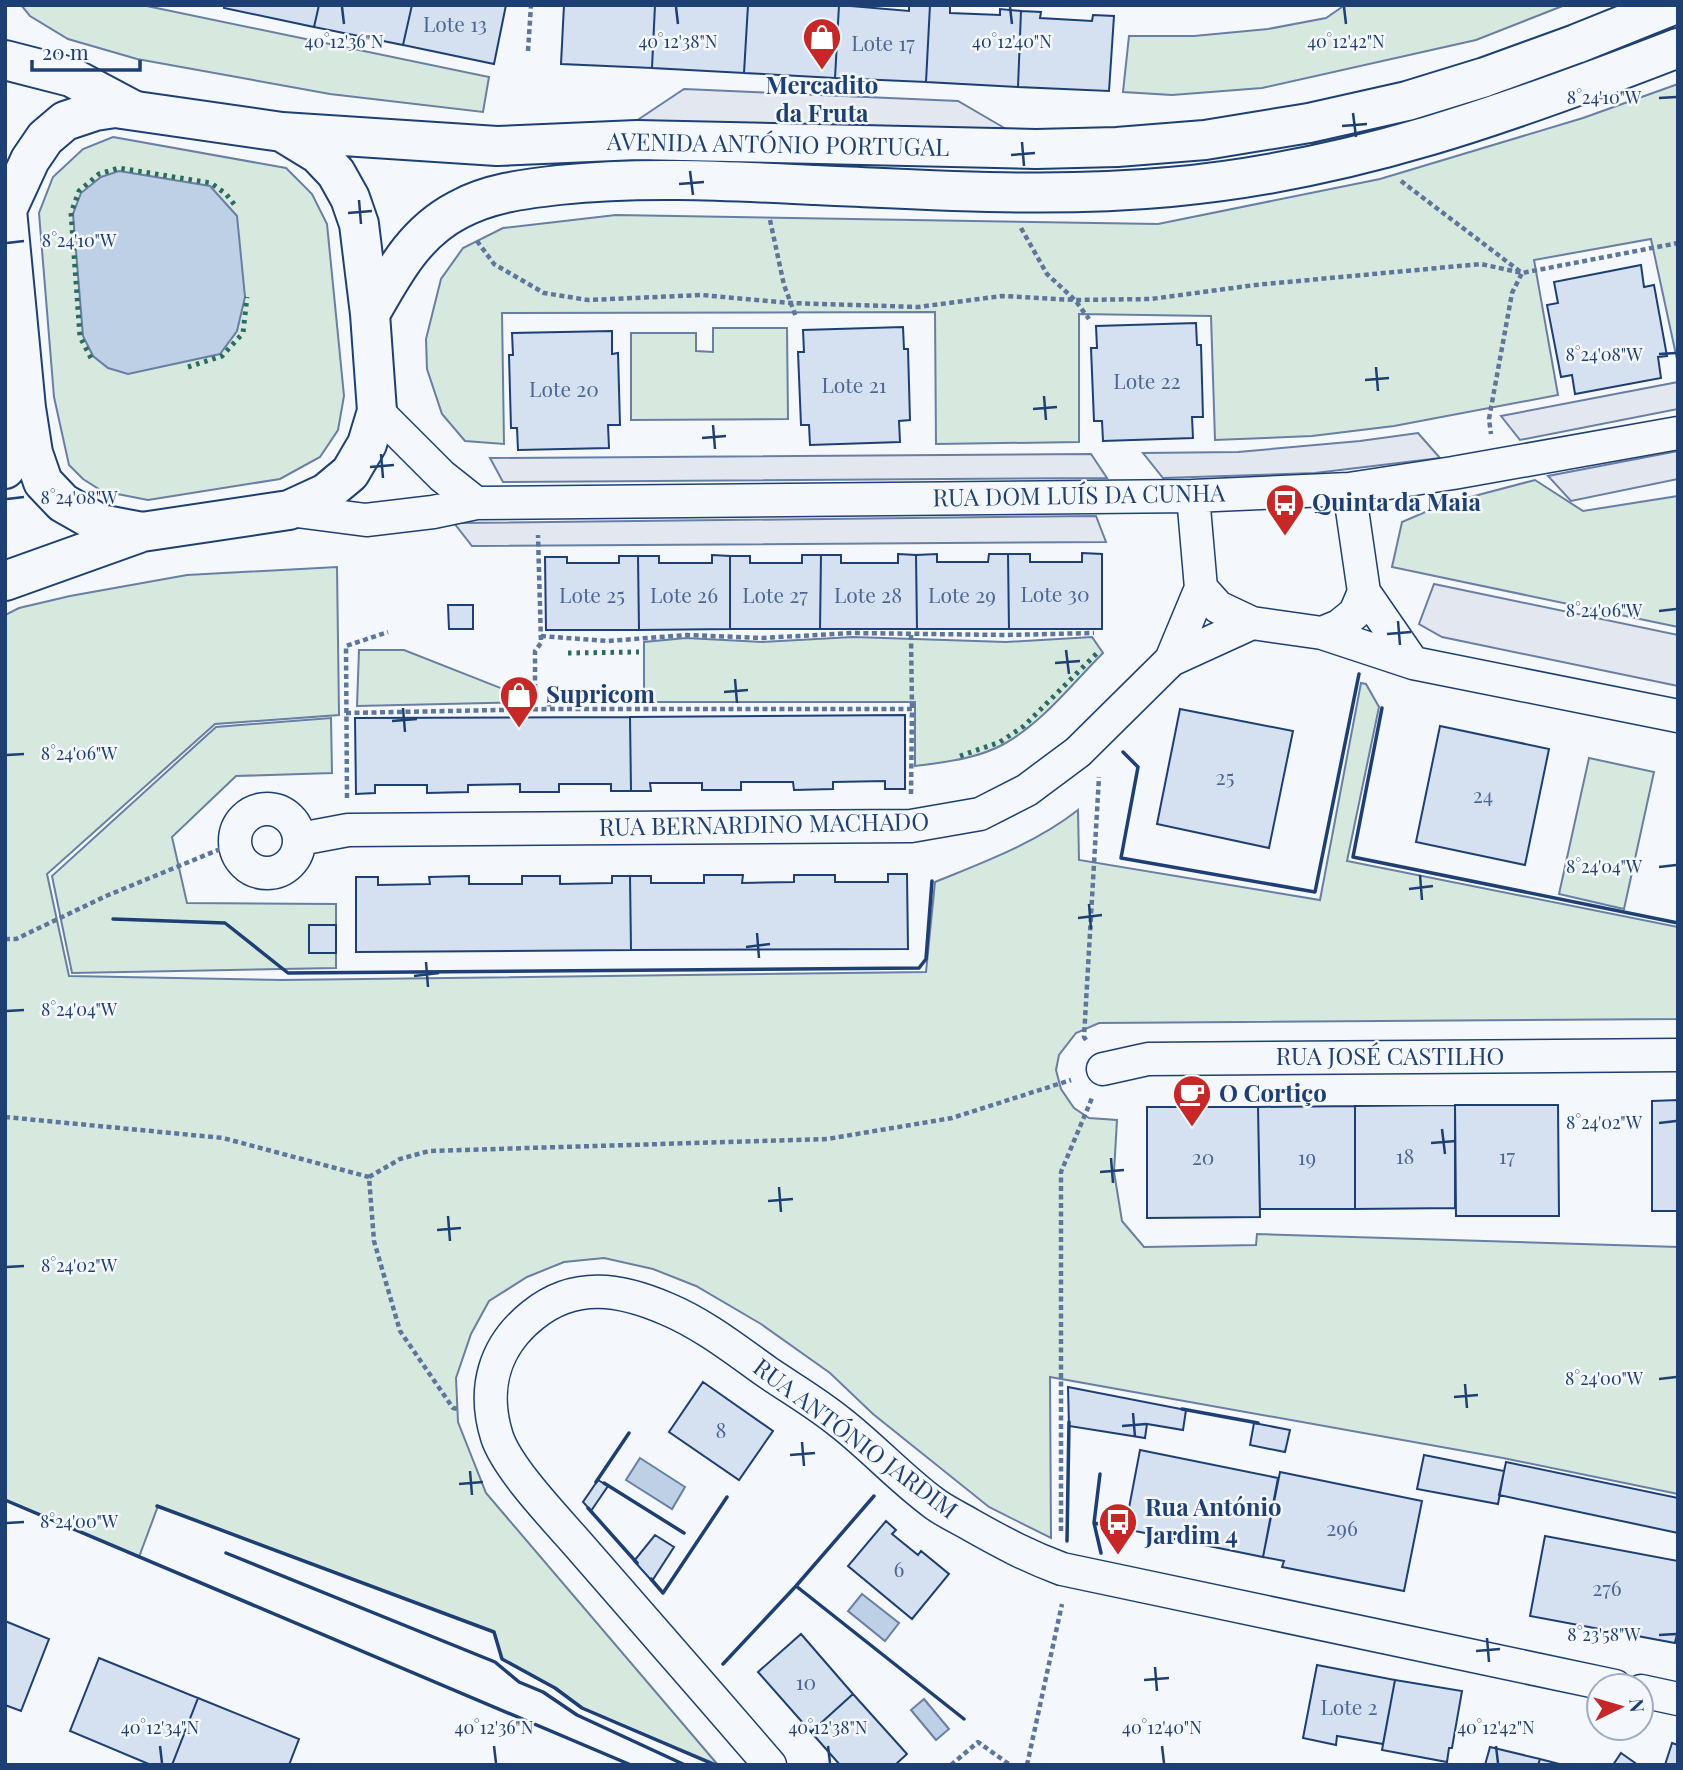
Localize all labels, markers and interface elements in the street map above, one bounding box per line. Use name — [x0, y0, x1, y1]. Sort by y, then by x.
house number: Lote 13 — [423, 9, 487, 37]
shop icon: Mercadito da Fruta — [801, 16, 843, 71]
scale bar — [32, 28, 140, 72]
house number: Lote 17 — [851, 28, 915, 56]
text: 40°12'36"N — [305, 29, 384, 53]
text: 40°12'38"N — [638, 29, 718, 53]
text: 40°12'40"N — [972, 29, 1052, 53]
text: 40°12'42"N — [1307, 29, 1385, 53]
text: 20 m — [42, 37, 89, 65]
place label: Mercadito da Fruta — [766, 68, 878, 128]
text: 8°24'10"W — [1567, 85, 1642, 109]
street label: AVENIDA ANTÓNIO PORTUGAL — [606, 124, 949, 162]
text: 8°24'10"W — [42, 228, 117, 252]
text: 8°24'08"W — [1565, 342, 1643, 366]
house number: Lote 22 — [1113, 366, 1181, 394]
house number: Lote 21 — [822, 370, 887, 398]
house number: Lote 20 — [529, 374, 599, 402]
street label: RUA DOM LUÍS DA CUNHA — [932, 475, 1226, 513]
bus stop icon: Quinta da Maia — [1264, 482, 1306, 537]
text: 8°24'08"W — [40, 485, 118, 509]
place label: Quinta da Maia — [1312, 485, 1482, 517]
house number: Lote 30 — [1020, 579, 1090, 607]
house number: Lote 25 — [559, 580, 625, 608]
house number: Lote 26 — [650, 580, 718, 608]
house number: Lote 27 — [742, 580, 808, 608]
house number: Lote 28 — [834, 580, 902, 608]
house number: Lote 29 — [928, 580, 996, 608]
text: 8°24'06"W — [1566, 598, 1643, 622]
shop icon: Supricom — [498, 674, 540, 729]
place label: Supricom — [546, 677, 655, 709]
text: 8°24'06"W — [41, 741, 118, 765]
house number: 25 — [1216, 762, 1234, 790]
house number: 24 — [1473, 780, 1493, 808]
street label: RUA BERNARDINO MACHADO — [599, 804, 929, 842]
text: 8°24'04"W — [1566, 854, 1643, 878]
text: 8°24'04"W — [41, 997, 118, 1021]
street label: RUA JOSÉ CASTILHO — [1276, 1039, 1504, 1071]
cafe icon: O Cortiço — [1171, 1073, 1213, 1128]
place label: O Cortiço — [1219, 1076, 1327, 1108]
text: 8°24'02"W — [1566, 1110, 1643, 1134]
house number: 18 — [1396, 1141, 1414, 1169]
house number: 17 — [1499, 1141, 1516, 1169]
house number: 20 — [1192, 1142, 1214, 1170]
house number: 19 — [1298, 1142, 1316, 1170]
text: 8°24'02"W — [41, 1253, 118, 1277]
street label: RUA ANTÓNIO JARDIM — [748, 1350, 965, 1525]
text: 8°24'00"W — [1565, 1366, 1644, 1390]
house number: 8 — [716, 1415, 726, 1443]
place label: Rua António Jardim 4 — [1144, 1490, 1282, 1550]
bus stop icon: Rua António Jardim 4 — [1097, 1501, 1139, 1556]
text: 8°24'00"W — [40, 1509, 119, 1533]
house number: 296 — [1326, 1513, 1358, 1541]
house number: 6 — [894, 1554, 905, 1582]
house number: 276 — [1592, 1573, 1622, 1601]
text: 8°23'58"W — [1567, 1622, 1641, 1646]
house number: 10 — [796, 1667, 816, 1695]
north arrow — [1585, 1672, 1655, 1742]
house number: Lote 2 — [1320, 1692, 1378, 1720]
text: N — [1624, 1697, 1652, 1714]
text: 40°12'34"N — [121, 1715, 199, 1739]
text: 40°12'36"N — [455, 1715, 534, 1739]
text: 40°12'38"N — [788, 1715, 868, 1739]
text: 40°12'40"N — [1122, 1715, 1202, 1739]
text: 40°12'42"N — [1457, 1715, 1535, 1739]

